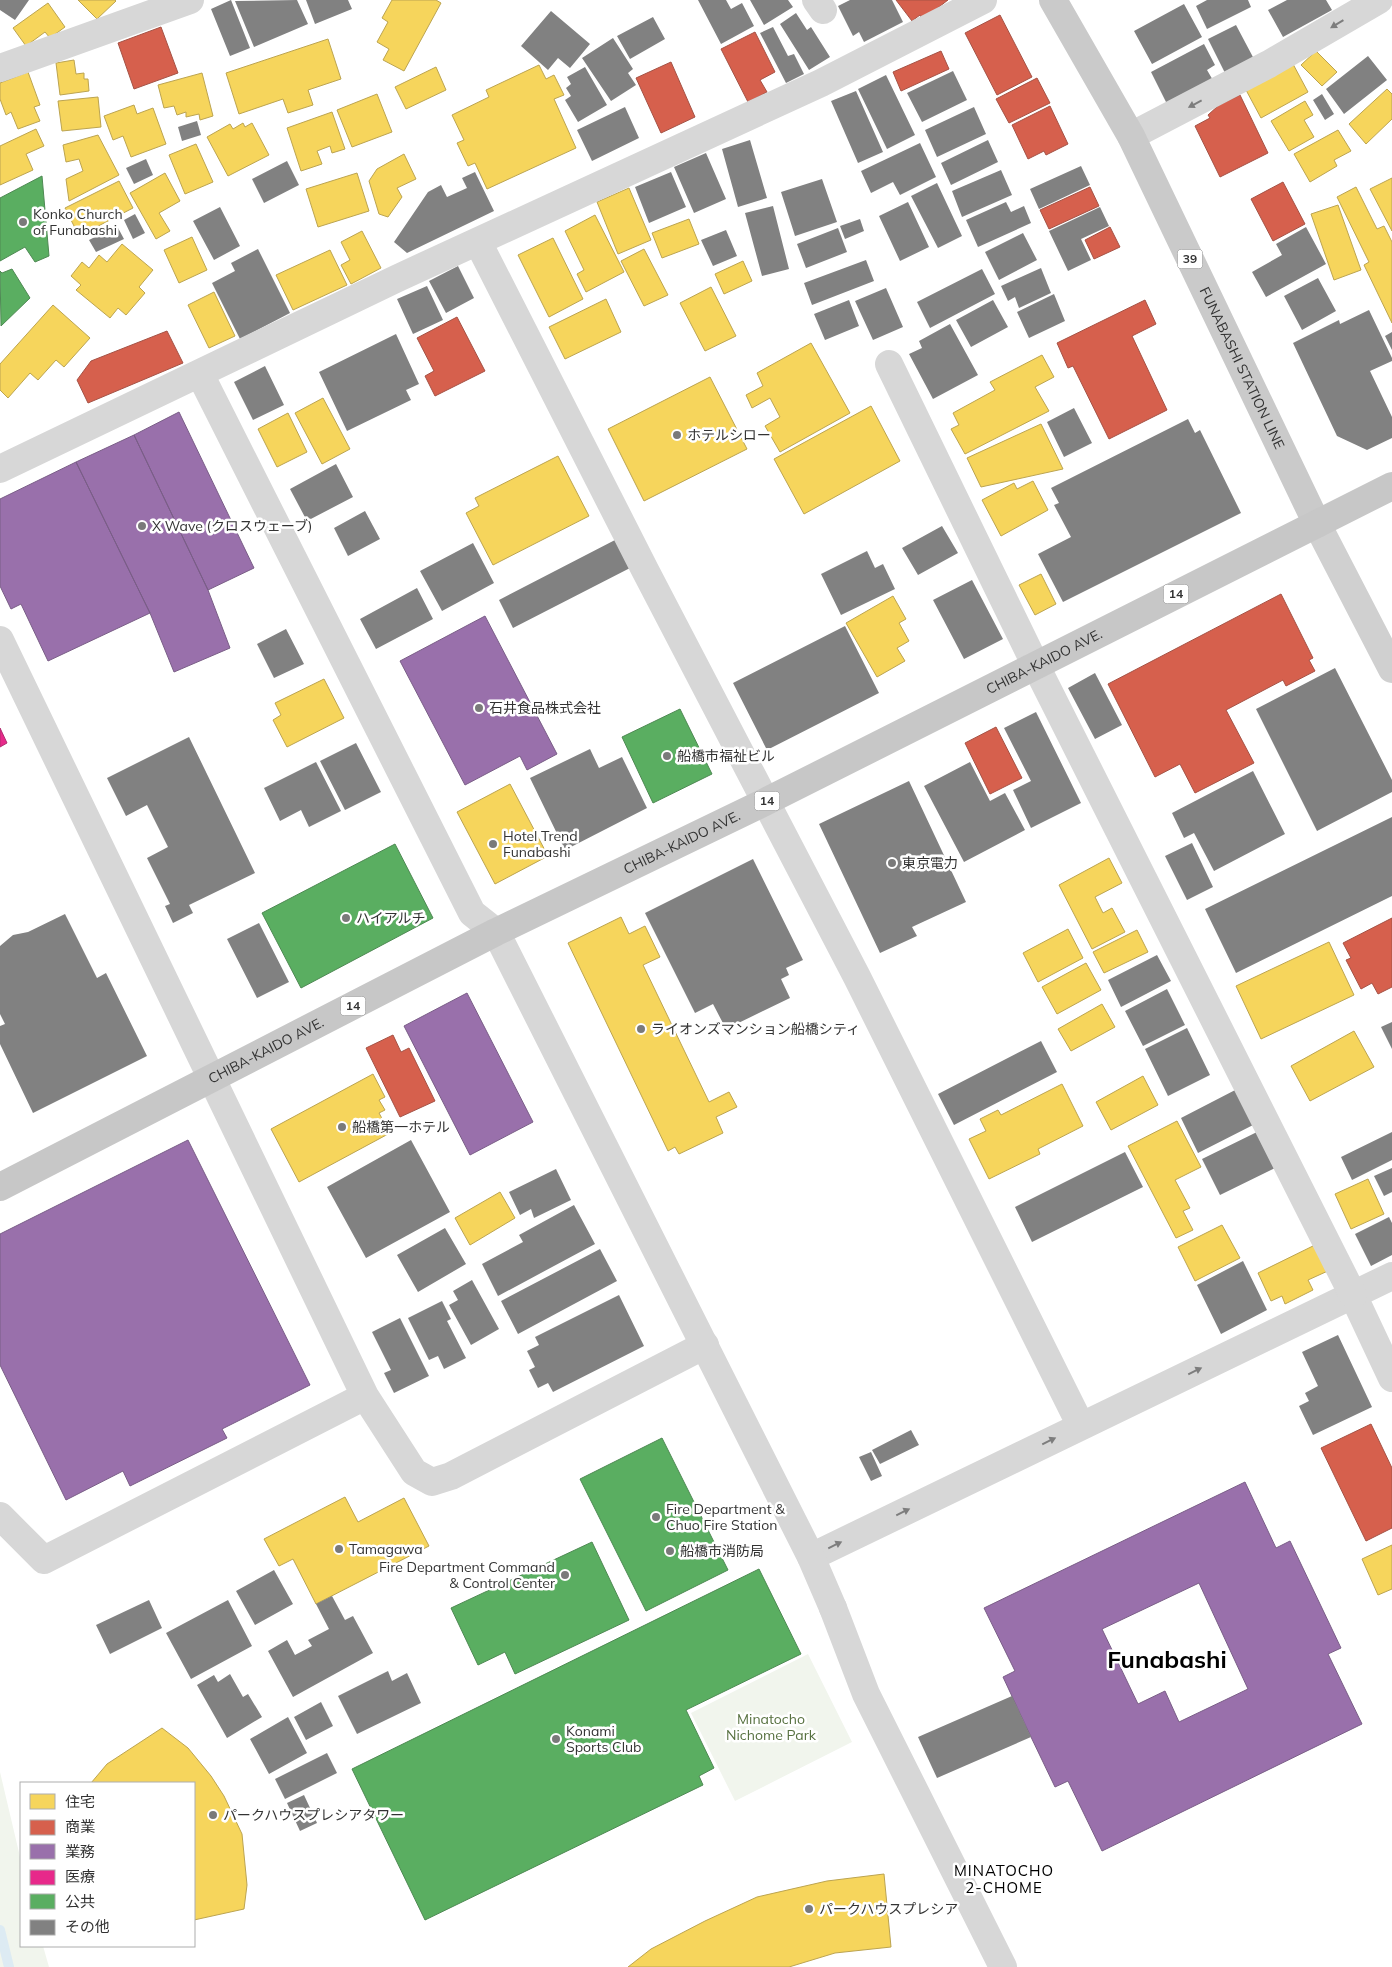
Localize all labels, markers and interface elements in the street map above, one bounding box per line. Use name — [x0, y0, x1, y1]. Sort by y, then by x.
one-way arrow — [1330, 20, 1343, 29]
one-way arrow — [1188, 99, 1202, 108]
place label: Konko Church of Funabashi — [33, 205, 123, 239]
marker: Konko Church of Funabashi — [17, 216, 29, 228]
road number: 39 — [1178, 250, 1202, 268]
street label: FUNABASHI STATION LINE — [1196, 284, 1289, 452]
place label: ホテルシロー — [687, 426, 771, 444]
marker: ホテルシロー — [671, 429, 683, 441]
place label: X Wave (クロスウェーブ) — [152, 517, 313, 535]
marker: X Wave (クロスウェーブ) — [136, 520, 148, 532]
road number: 14 — [1164, 584, 1188, 604]
street label: CHIBA-KAIDO AVE. — [983, 625, 1105, 698]
place label: 石井食品株式会社 — [489, 699, 601, 717]
marker: 石井食品株式会社 — [473, 702, 485, 714]
place label: 船橋市福祉ビル — [677, 747, 775, 765]
marker: 船橋市福祉ビル — [661, 750, 673, 762]
road number: 14 — [754, 791, 780, 810]
street label: CHIBA-KAIDO AVE. — [620, 806, 743, 878]
place label: Hotel Trend Funabashi — [503, 827, 578, 861]
marker: Hotel Trend Funabashi — [487, 838, 499, 850]
place label: 東京電力 — [902, 854, 958, 872]
marker: 東京電力 — [886, 857, 898, 869]
place label: ハイアルチ — [356, 909, 426, 927]
marker: ハイアルチ — [340, 912, 352, 924]
road number: 14 — [340, 996, 366, 1016]
street label: CHIBA-KAIDO AVE. — [205, 1013, 327, 1087]
place label: ライオンズマンション船橋シティ — [651, 1020, 860, 1038]
marker: ライオンズマンション船橋シティ — [635, 1023, 647, 1035]
place label: 船橋第一ホテル — [352, 1118, 450, 1136]
marker: 船橋第一ホテル — [336, 1121, 348, 1133]
one-way arrow — [1188, 1366, 1203, 1375]
one-way arrow — [1042, 1437, 1056, 1445]
place label: Fire Department & Chuo Fire Station — [666, 1500, 785, 1534]
one-way arrow — [896, 1508, 910, 1516]
marker: Fire Department & Chuo Fire Station — [650, 1511, 662, 1523]
place label: Tamagawa — [349, 1540, 423, 1558]
one-way arrow — [828, 1541, 842, 1549]
place label: 船橋市消防局 — [680, 1542, 764, 1560]
marker: Tamagawa — [333, 1543, 345, 1555]
marker: 船橋市消防局 — [664, 1545, 676, 1557]
place label: Fire Department Command & Control Center — [379, 1558, 556, 1592]
marker: Fire Department Command & Control Center — [559, 1569, 571, 1581]
district label: Funabashi — [1107, 1644, 1227, 1674]
park label: Minatocho Nichome Park — [726, 1710, 817, 1744]
place label: Konami Sports Club — [566, 1722, 641, 1756]
marker: Konami Sports Club — [550, 1733, 562, 1745]
legend — [20, 1782, 195, 1947]
text: 住宅 — [65, 1792, 95, 1811]
place label: パークハウスプレシアタワー — [223, 1806, 404, 1824]
marker: パークハウスプレシアタワー — [207, 1809, 219, 1821]
text: 商業 — [65, 1817, 95, 1836]
text: 業務 — [65, 1842, 95, 1861]
district label: MINATOCHO 2-CHOME — [954, 1861, 1054, 1897]
text: 医療 — [65, 1867, 95, 1886]
text: 公共 — [65, 1892, 95, 1911]
place label: パークハウスプレシア — [819, 1900, 958, 1918]
marker: パークハウスプレシア — [803, 1903, 815, 1915]
text: その他 — [65, 1917, 110, 1936]

